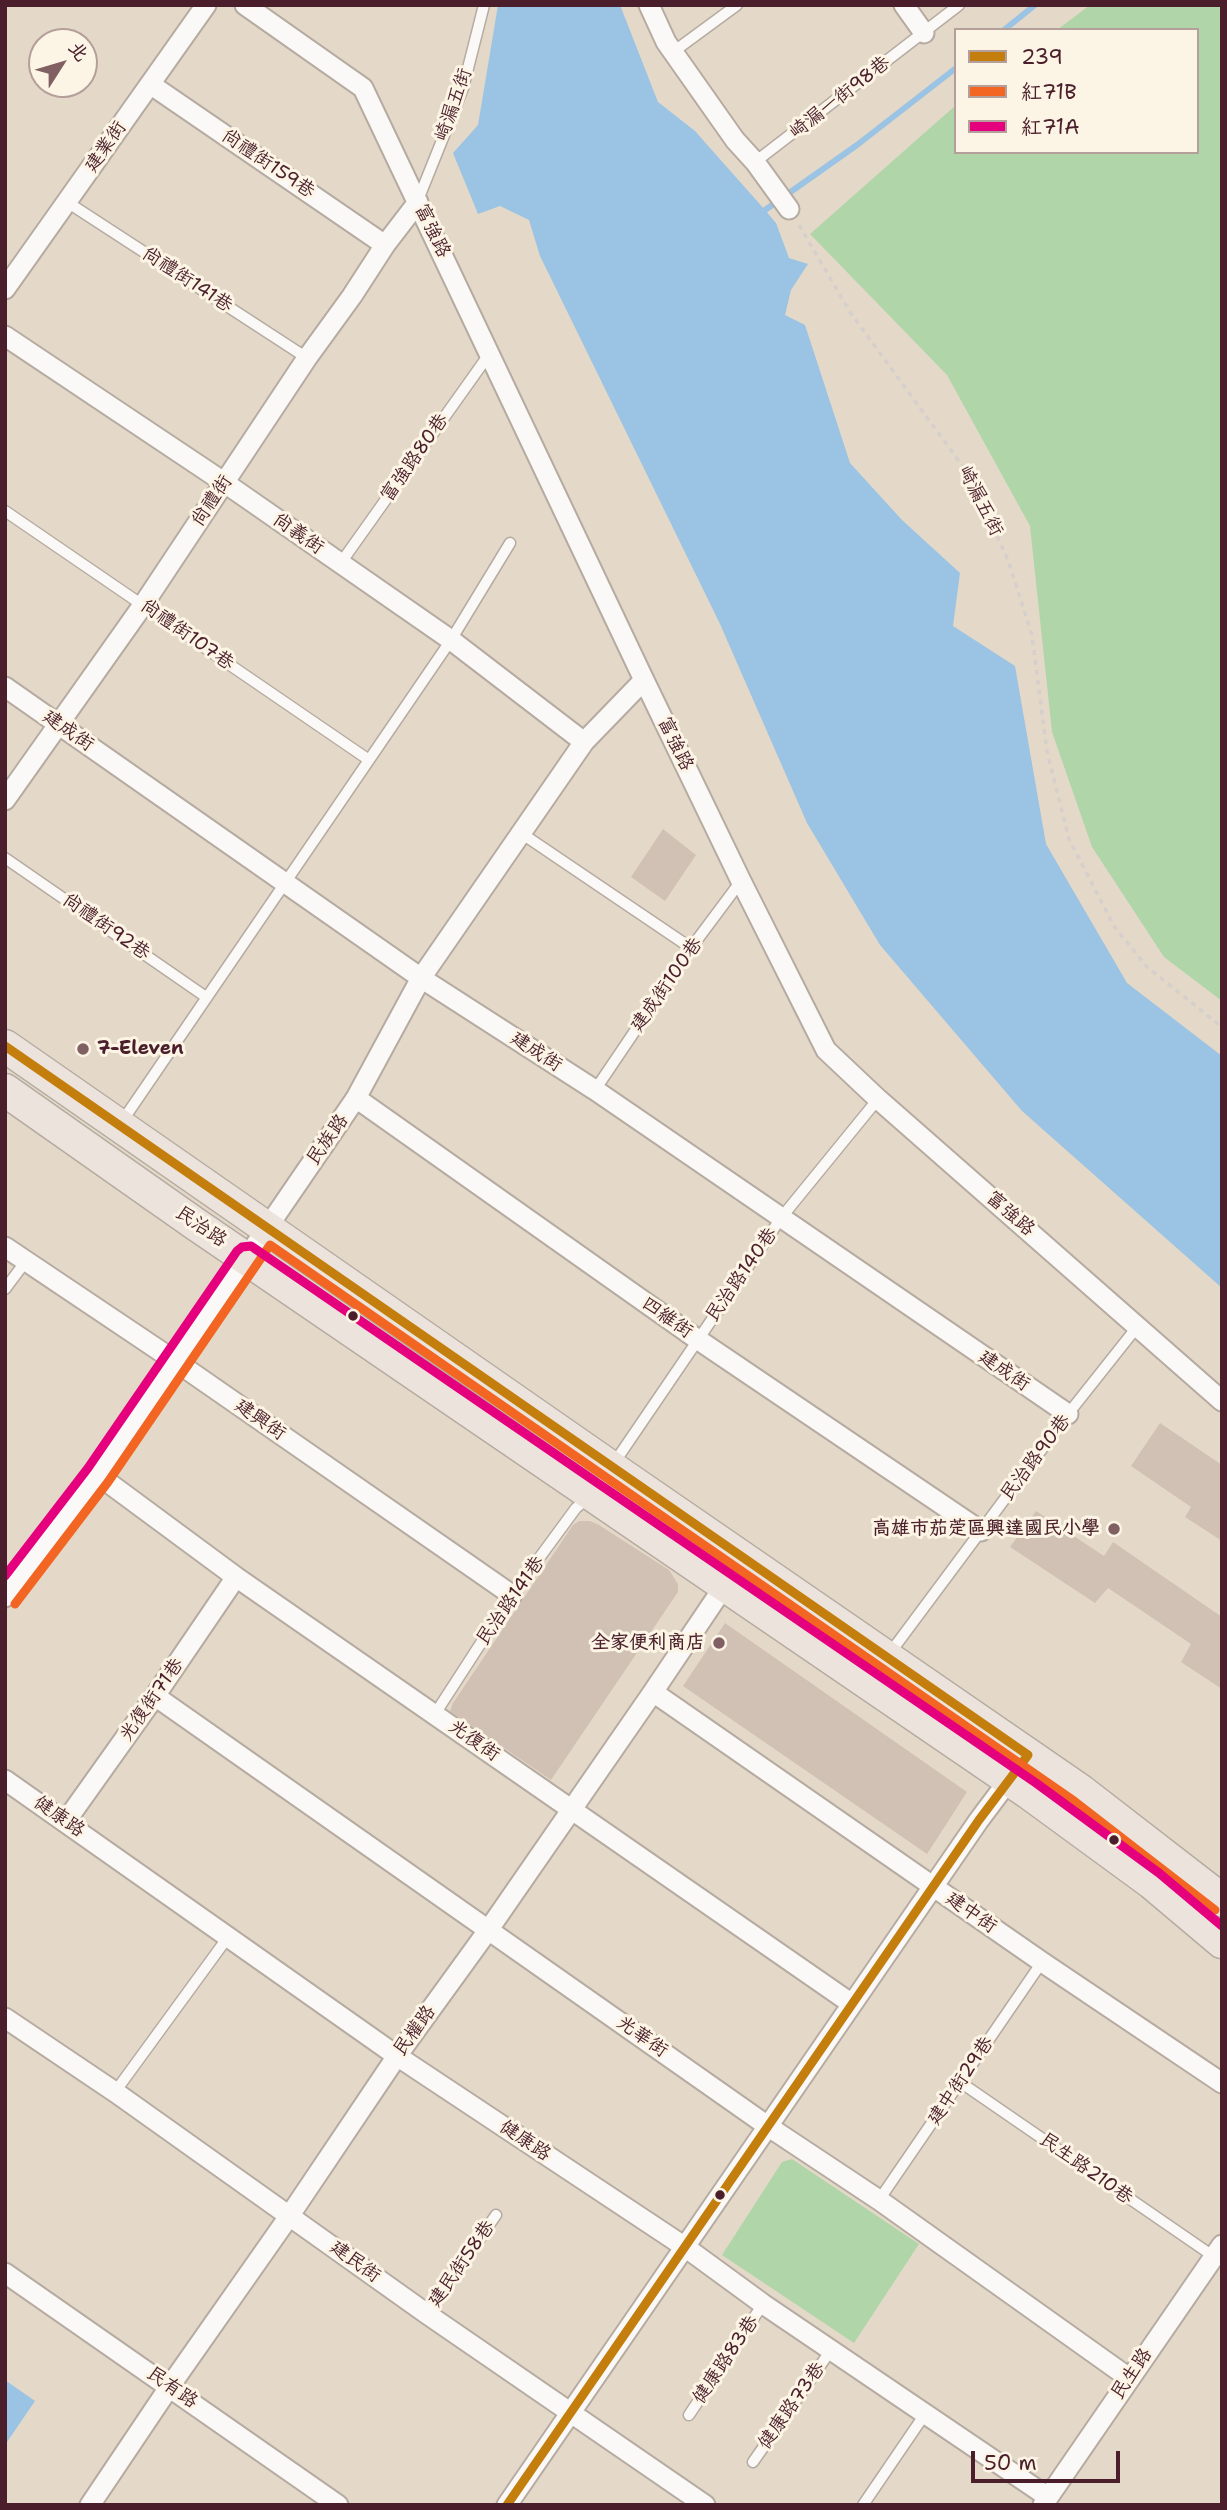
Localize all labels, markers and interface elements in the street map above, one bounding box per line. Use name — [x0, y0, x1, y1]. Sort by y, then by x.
north arrow — [28, 28, 98, 98]
legend — [954, 28, 1199, 154]
text: 北 — [63, 36, 94, 66]
text: 239 — [1021, 43, 1063, 71]
street label: 崎漏一街98巷 — [785, 52, 895, 144]
street label: 崎漏五街 — [431, 65, 477, 145]
text: 紅71B — [1021, 78, 1077, 106]
text: 紅71A — [1021, 113, 1080, 141]
street label: 建業街 — [80, 117, 132, 177]
street label: 尚禮街159巷 — [217, 124, 319, 204]
street label: 富強路 — [409, 200, 455, 262]
street label: 尚禮街141巷 — [137, 242, 237, 318]
street label: 富強路80巷 — [376, 410, 454, 506]
street label: 崎漏五街 — [953, 462, 1007, 540]
street label: 尚禮街 — [187, 471, 237, 531]
street label: 尚義街 — [268, 508, 328, 560]
street label: 尚禮街107巷 — [136, 594, 238, 676]
street label: 建成街 — [38, 705, 98, 757]
street label: 富強路 — [652, 713, 698, 775]
street label: 尚禮街92巷 — [58, 889, 154, 965]
street label: 建成街100巷 — [626, 933, 708, 1037]
street label: 建成街 — [506, 1027, 566, 1077]
place label: 7-Eleven — [97, 1038, 184, 1060]
marker: 7-Eleven — [75, 1041, 91, 1057]
street label: 民族路 — [302, 1110, 354, 1170]
street label: 富強路 — [981, 1187, 1039, 1241]
street label: 民治路 — [171, 1202, 231, 1252]
street label: 民治路140巷 — [701, 1224, 783, 1326]
street label: 四維街 — [637, 1292, 697, 1344]
unlabelled marker — [346, 1309, 360, 1323]
street label: 建成街 — [974, 1346, 1034, 1396]
street label: 建興街 — [230, 1394, 290, 1446]
street label: 民治路90巷 — [996, 1410, 1076, 1506]
place label: 高雄市茄萣區興達國民小學 — [872, 1518, 1100, 1540]
marker: 高雄市茄萣區興達國民小學 — [1106, 1521, 1122, 1537]
street label: 民治路141巷 — [472, 1552, 550, 1650]
place label: 全家便利商店 — [591, 1632, 705, 1654]
marker: 全家便利商店 — [711, 1635, 727, 1651]
street label: 光復街71巷 — [115, 1654, 189, 1746]
street label: 光復街 — [444, 1715, 504, 1767]
street label: 健康路 — [29, 1791, 89, 1843]
unlabelled marker — [1107, 1833, 1121, 1847]
street label: 建中街 — [941, 1887, 1001, 1939]
street label: 民權路 — [389, 2001, 441, 2061]
street label: 光華街 — [612, 2011, 672, 2063]
street label: 建中街29巷 — [923, 2033, 999, 2129]
street label: 健康路 — [495, 2116, 555, 2166]
street label: 民生路210巷 — [1035, 2128, 1137, 2210]
unlabelled marker — [713, 2188, 727, 2202]
street label: 建民街58巷 — [424, 2216, 500, 2312]
street label: 建民街 — [325, 2236, 385, 2288]
street label: 健康路83巷 — [688, 2312, 764, 2408]
street label: 民生路 — [1107, 2344, 1157, 2404]
street label: 健康路73巷 — [754, 2358, 830, 2454]
street label: 民有路 — [142, 2362, 202, 2414]
scale bar — [975, 2436, 1124, 2480]
text: 50 m — [984, 2449, 1037, 2477]

